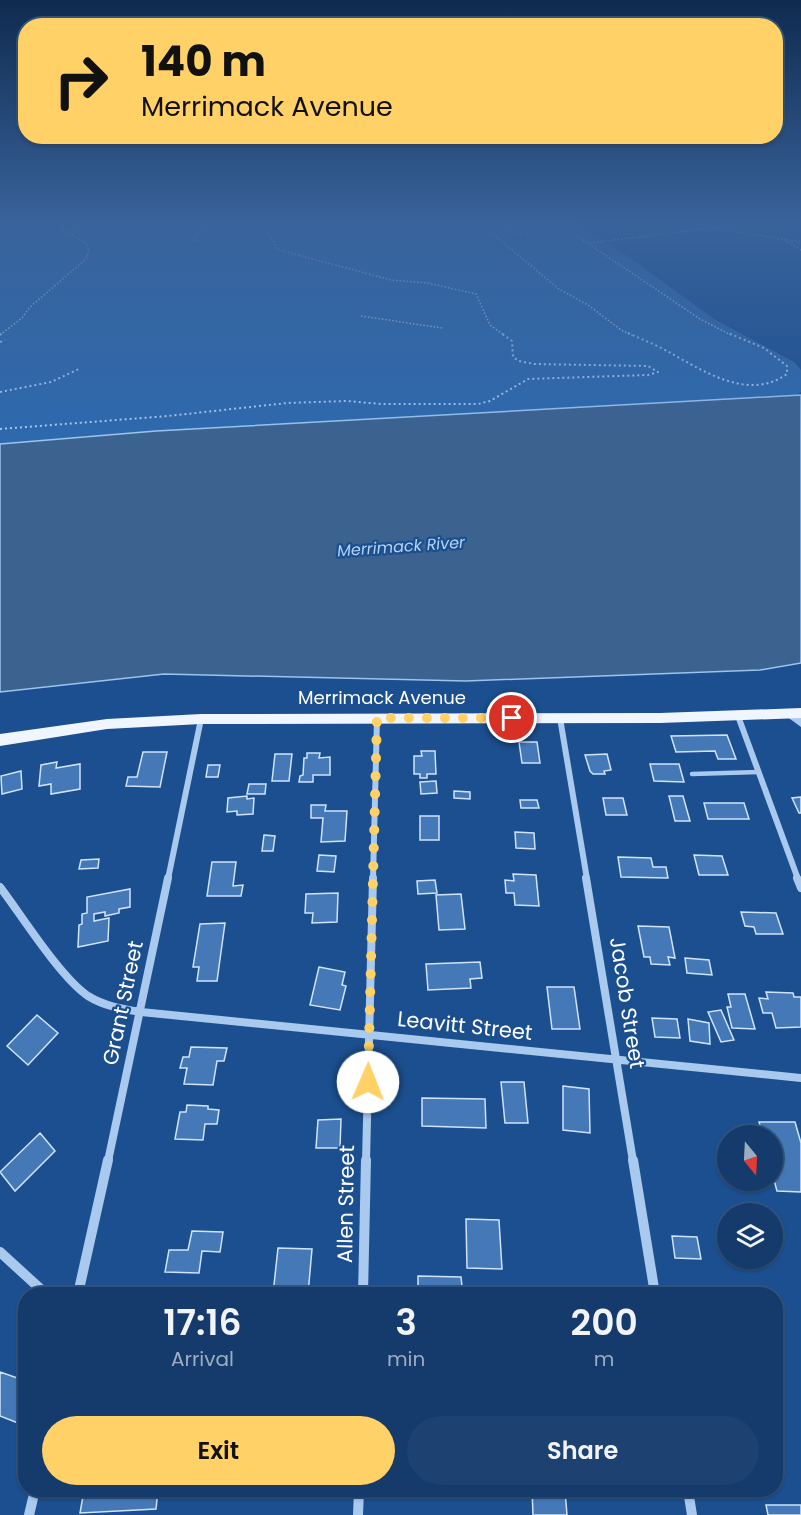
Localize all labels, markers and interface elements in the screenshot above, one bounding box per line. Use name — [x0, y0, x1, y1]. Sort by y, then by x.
text: 140 m — [141, 32, 266, 91]
icon: right — [42, 42, 120, 120]
text: Merrimack Avenue — [141, 88, 393, 125]
water label: Merrimack River — [336, 530, 467, 562]
street label: Merrimack Avenue — [298, 685, 466, 710]
pin — [486, 692, 537, 743]
icon: arrive — [495, 701, 528, 734]
street label: Jacob Street — [603, 935, 652, 1071]
street label: Grant Street — [95, 938, 150, 1068]
street label: Leavitt Street — [396, 1004, 534, 1047]
position arrow — [336, 1050, 400, 1114]
north arrow — [717, 1125, 783, 1191]
map controls — [717, 1125, 783, 1269]
street label: Allen Street — [330, 1145, 361, 1263]
button: layers — [717, 1203, 783, 1269]
text: 17:16 — [163, 1297, 242, 1348]
text: 3 — [395, 1297, 417, 1348]
text: 200 — [570, 1297, 638, 1348]
text: Arrival — [171, 1345, 234, 1373]
text: min — [387, 1345, 425, 1373]
text: m — [594, 1345, 614, 1373]
button: Exit — [42, 1416, 395, 1485]
button: Share — [407, 1416, 759, 1485]

